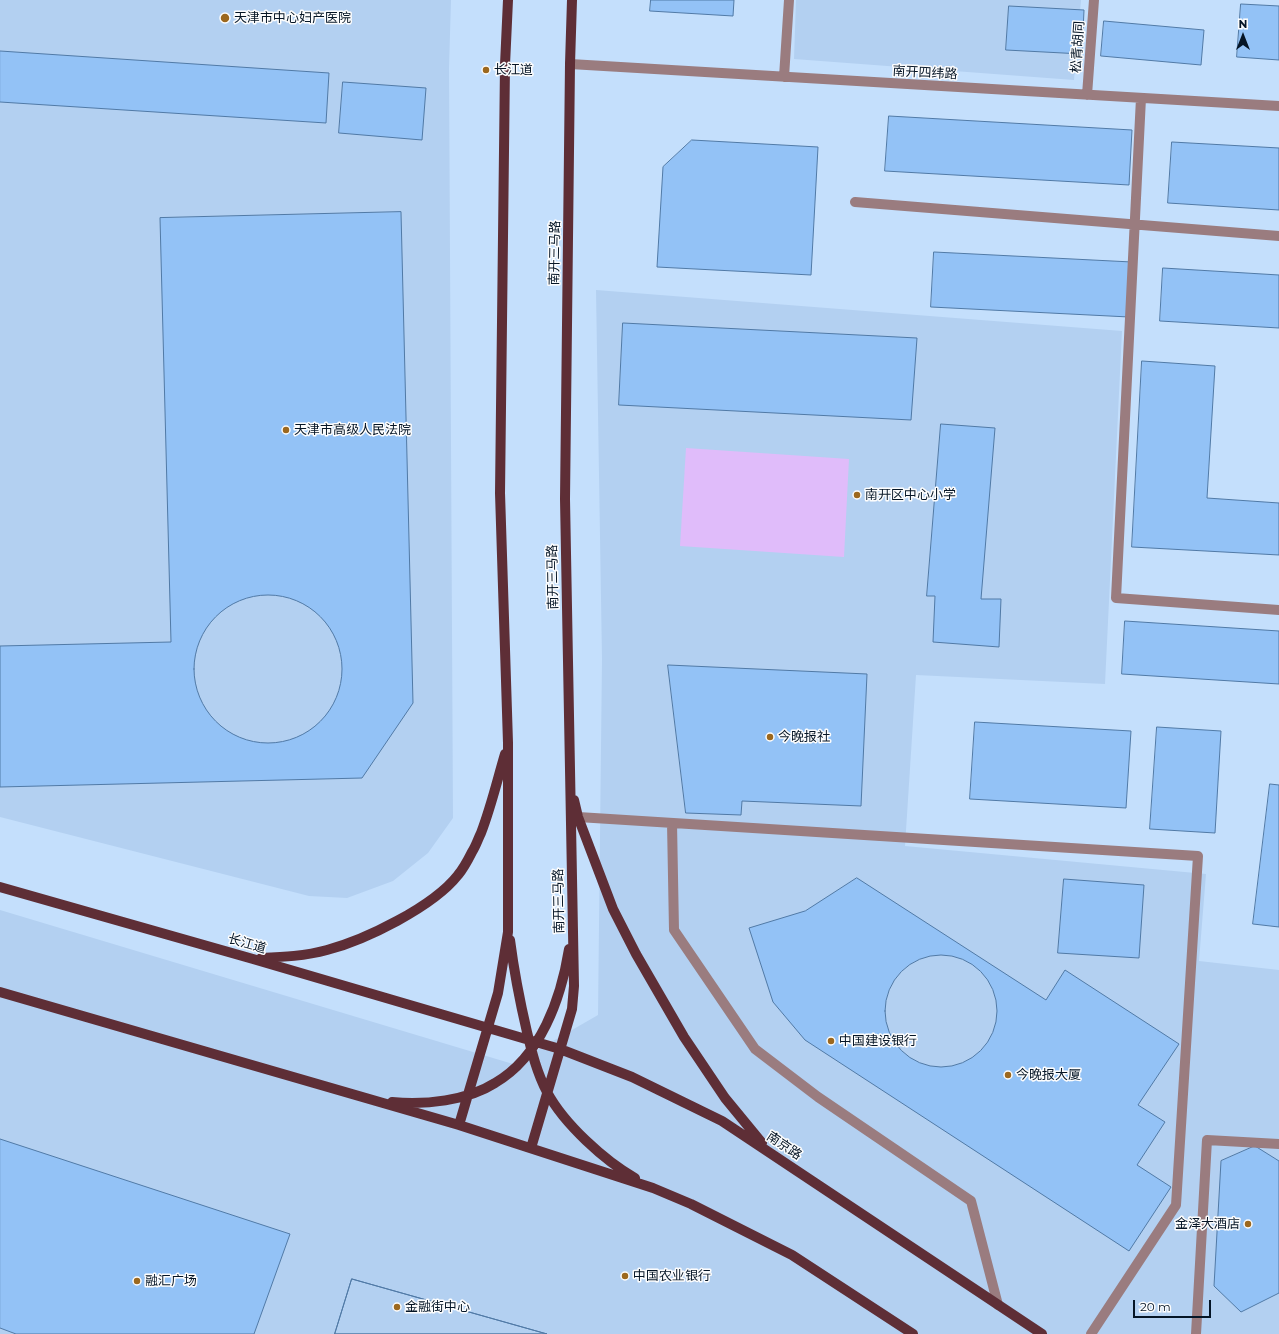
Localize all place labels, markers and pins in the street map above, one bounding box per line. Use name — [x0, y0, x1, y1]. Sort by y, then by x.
place label: 天津市中心妇产医院 — [234, 10, 351, 26]
marker: 天津市中心妇产医院 — [219, 12, 231, 24]
place label: 长江道 — [494, 62, 533, 78]
marker: 长江道 — [481, 65, 491, 75]
place label: 天津市高级人民法院 — [294, 422, 411, 438]
marker: 天津市高级人民法院 — [281, 425, 291, 435]
place label: 南开区中心小学 — [865, 487, 956, 503]
marker: 南开区中心小学 — [852, 490, 862, 500]
place label: 今晚报社 — [778, 729, 830, 745]
marker: 今晚报社 — [765, 732, 775, 742]
place label: 中国建设银行 — [839, 1033, 917, 1049]
marker: 中国建设银行 — [826, 1036, 836, 1046]
place label: 今晚报大厦 — [1016, 1067, 1081, 1083]
marker: 今晚报大厦 — [1003, 1070, 1013, 1080]
place label: 金泽大酒店 — [1175, 1216, 1240, 1232]
marker: 金泽大酒店 — [1243, 1219, 1253, 1229]
place label: 中国农业银行 — [633, 1268, 711, 1284]
marker: 中国农业银行 — [620, 1271, 630, 1281]
place label: 融汇广场 — [145, 1273, 197, 1289]
marker: 融汇广场 — [132, 1276, 142, 1286]
place label: 金融街中心 — [405, 1299, 470, 1315]
marker: 金融街中心 — [392, 1302, 402, 1312]

